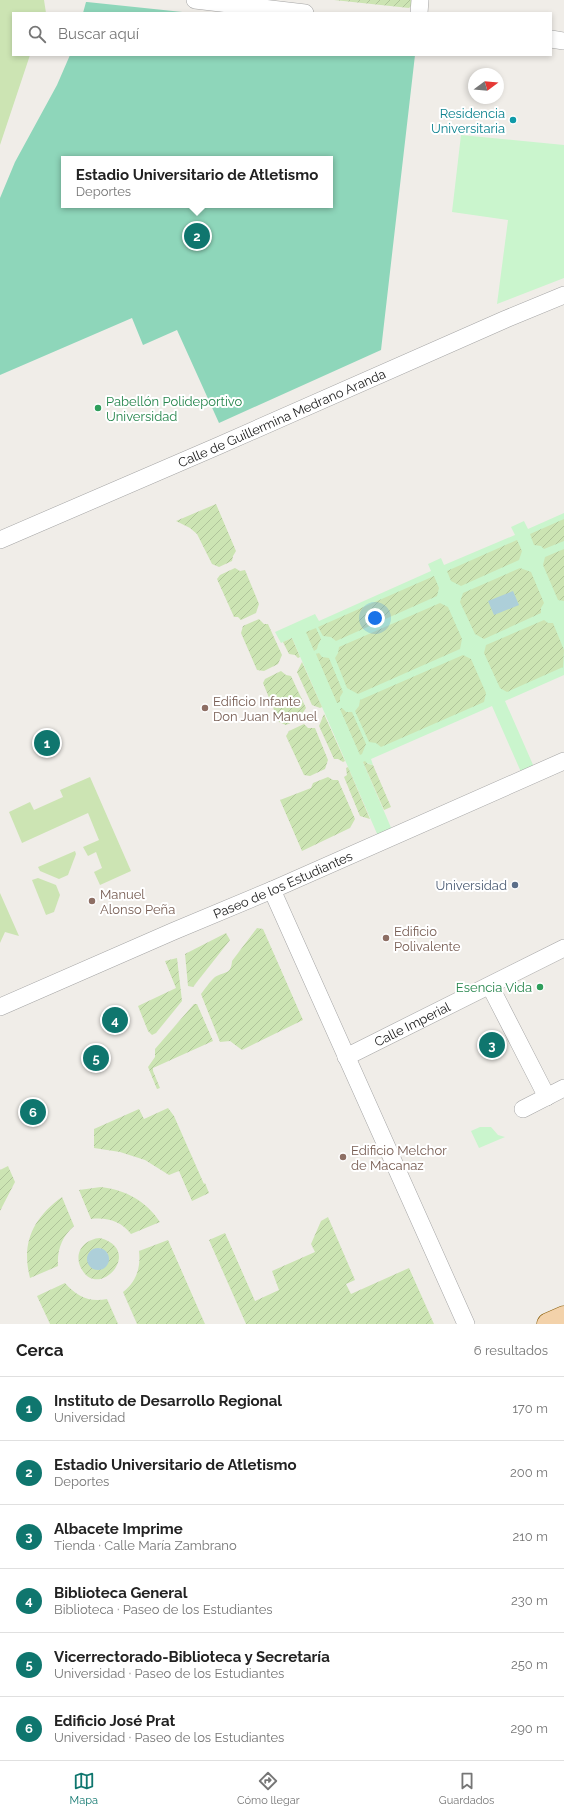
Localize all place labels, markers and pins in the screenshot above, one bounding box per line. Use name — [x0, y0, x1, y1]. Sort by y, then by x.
place label: Residencia Universitaria — [431, 106, 505, 136]
marker: Residencia Universitaria — [508, 115, 518, 125]
pin: 2 — [184, 221, 210, 251]
place label: Pabellón Polideportivo Universidad — [106, 394, 242, 424]
marker: Pabellón Polideportivo Universidad — [93, 403, 103, 413]
place label: Edificio Infante Don Juan Manuel — [213, 694, 318, 724]
marker: Edificio Infante Don Juan Manuel — [200, 703, 210, 713]
pin: 1 — [34, 728, 60, 758]
place label: Universidad — [436, 878, 507, 893]
marker: Universidad — [510, 880, 520, 890]
place label: Manuel Alonso Peña — [100, 887, 175, 917]
marker: Manuel Alonso Peña — [87, 896, 97, 906]
place label: Edificio Polivalente — [394, 924, 461, 954]
marker: Edificio Polivalente — [381, 933, 391, 943]
place label: Esencia Vida — [456, 980, 532, 995]
marker: Esencia Vida — [535, 982, 545, 992]
pin: 4 — [102, 1005, 128, 1035]
pin: 3 — [479, 1030, 505, 1060]
pin: 5 — [83, 1043, 109, 1073]
pin: 6 — [20, 1097, 46, 1127]
place label: Edificio Melchor de Macanaz — [351, 1143, 447, 1173]
marker: Edificio Melchor de Macanaz — [338, 1152, 348, 1162]

